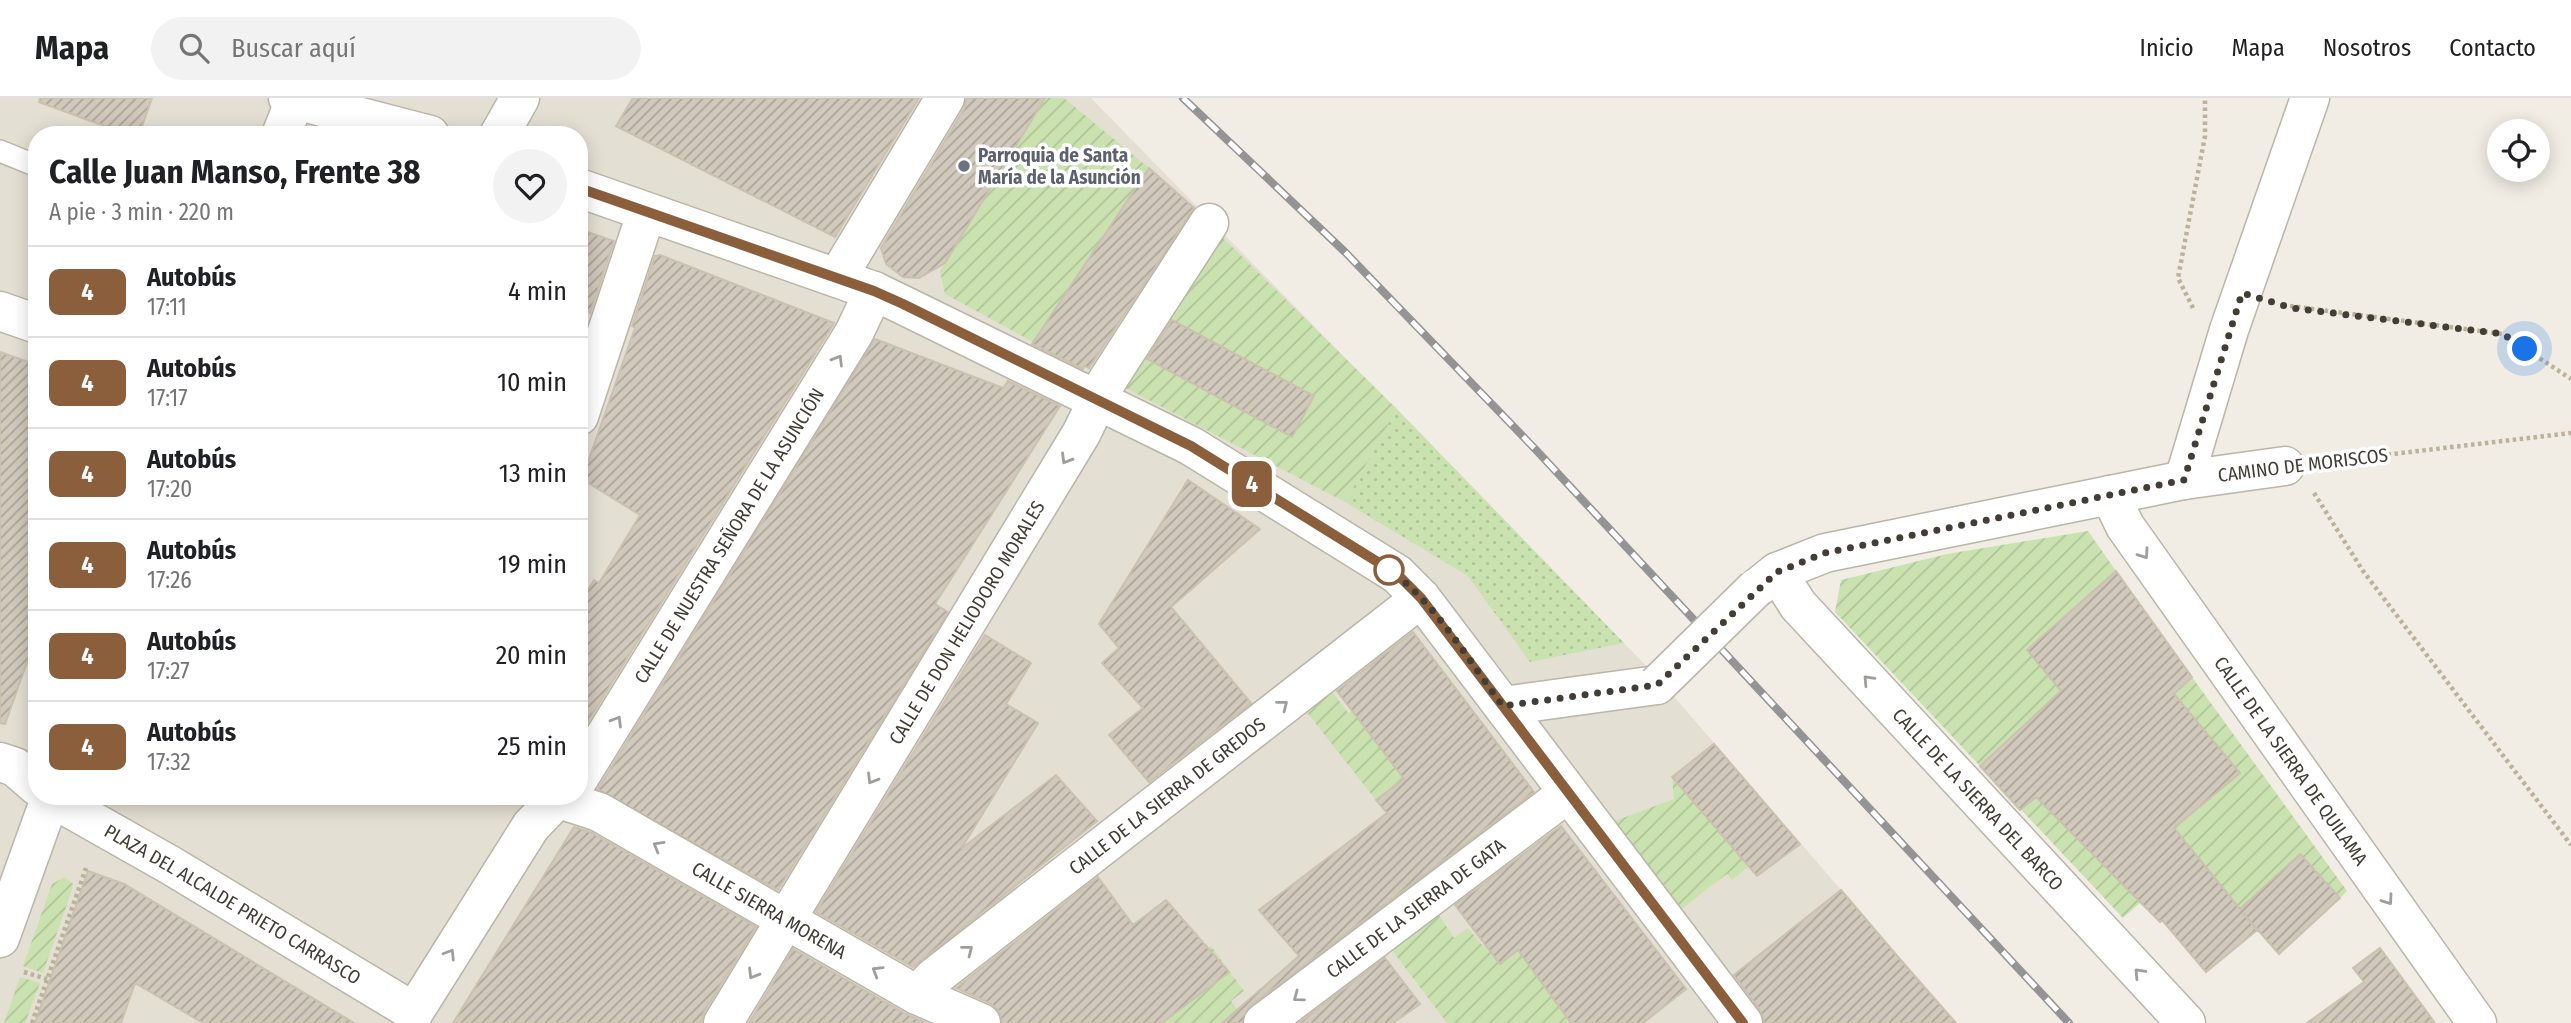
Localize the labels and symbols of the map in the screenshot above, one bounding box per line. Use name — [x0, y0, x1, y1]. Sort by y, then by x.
place label: Parroquia de Santa María de la Asunción — [978, 144, 1141, 189]
marker: Parroquia de Santa María de la Asunción — [956, 158, 972, 174]
your location — [2507, 331, 2542, 366]
one-way arrow — [829, 355, 842, 368]
street label: CALLE DE NUESTRA SEÑORA DE LA ASUNCIÓN — [629, 384, 829, 687]
street label: CAMINO DE MORISCOS — [2217, 443, 2389, 487]
one-way arrow — [1061, 452, 1074, 465]
line badge: 4 — [1229, 461, 1275, 507]
street label: CALLE DE DON HELIODORO MORALES — [884, 496, 1049, 748]
one-way arrow — [2136, 546, 2148, 559]
unlabelled marker — [1374, 555, 1404, 585]
street label: CALLE DE LA SIERRA DE QUILAMA — [2210, 652, 2373, 869]
one-way arrow — [1864, 675, 1876, 688]
one-way arrow — [1275, 701, 1288, 714]
street label: CALLE DE LA SIERRA DEL BARCO — [1888, 703, 2068, 895]
street label: CALLE DE LA SIERRA DE GREDOS — [1064, 712, 1270, 879]
one-way arrow — [608, 716, 621, 729]
one-way arrow — [867, 772, 880, 785]
street label: PLAZA DEL ALCALDE PRIETO CARRASCO — [100, 819, 365, 989]
street label: CALLE DE LA SIERRA DE GATA — [1322, 833, 1509, 983]
one-way arrow — [653, 841, 665, 854]
street label: CALLE SIERRA MORENA — [688, 856, 851, 963]
one-way arrow — [2380, 892, 2392, 905]
one-way arrow — [960, 946, 973, 959]
one-way arrow — [442, 949, 455, 962]
one-way arrow — [748, 966, 761, 979]
one-way arrow — [871, 966, 884, 979]
one-way arrow — [2135, 968, 2148, 981]
one-way arrow — [1293, 988, 1306, 1001]

